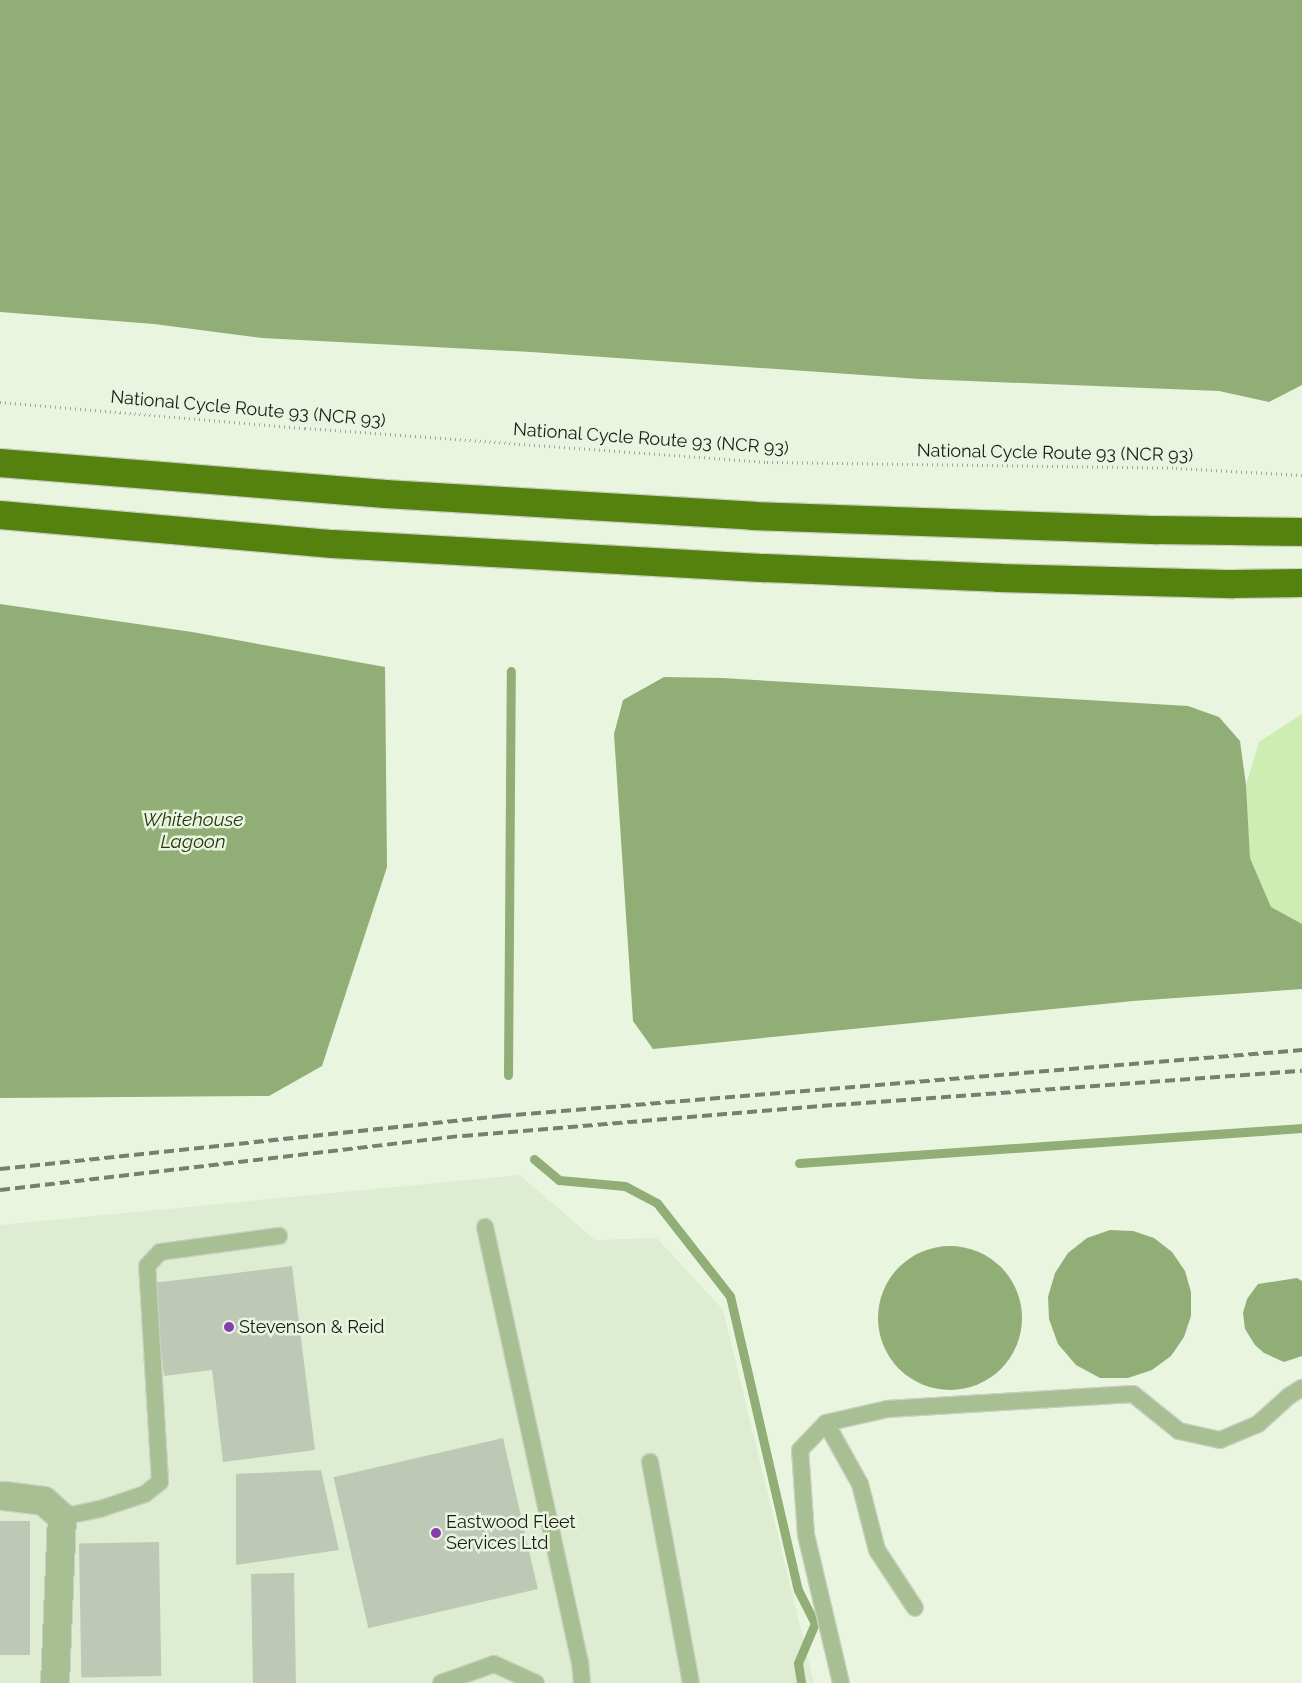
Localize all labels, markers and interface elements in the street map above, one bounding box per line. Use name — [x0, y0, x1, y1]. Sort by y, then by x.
street label: National Cycle Route 93 (NCR 93) — [109, 386, 387, 432]
street label: National Cycle Route 93 (NCR 93) — [512, 419, 790, 459]
street label: National Cycle Route 93 (NCR 93) — [916, 440, 1194, 466]
water label: Whitehouse Lagoon — [142, 809, 244, 853]
place label: Stevenson & Reid — [239, 1316, 385, 1338]
marker: Stevenson & Reid — [223, 1321, 235, 1333]
place label: Eastwood Fleet Services Ltd — [446, 1512, 576, 1555]
marker: Eastwood Fleet Services Ltd — [430, 1527, 442, 1539]

